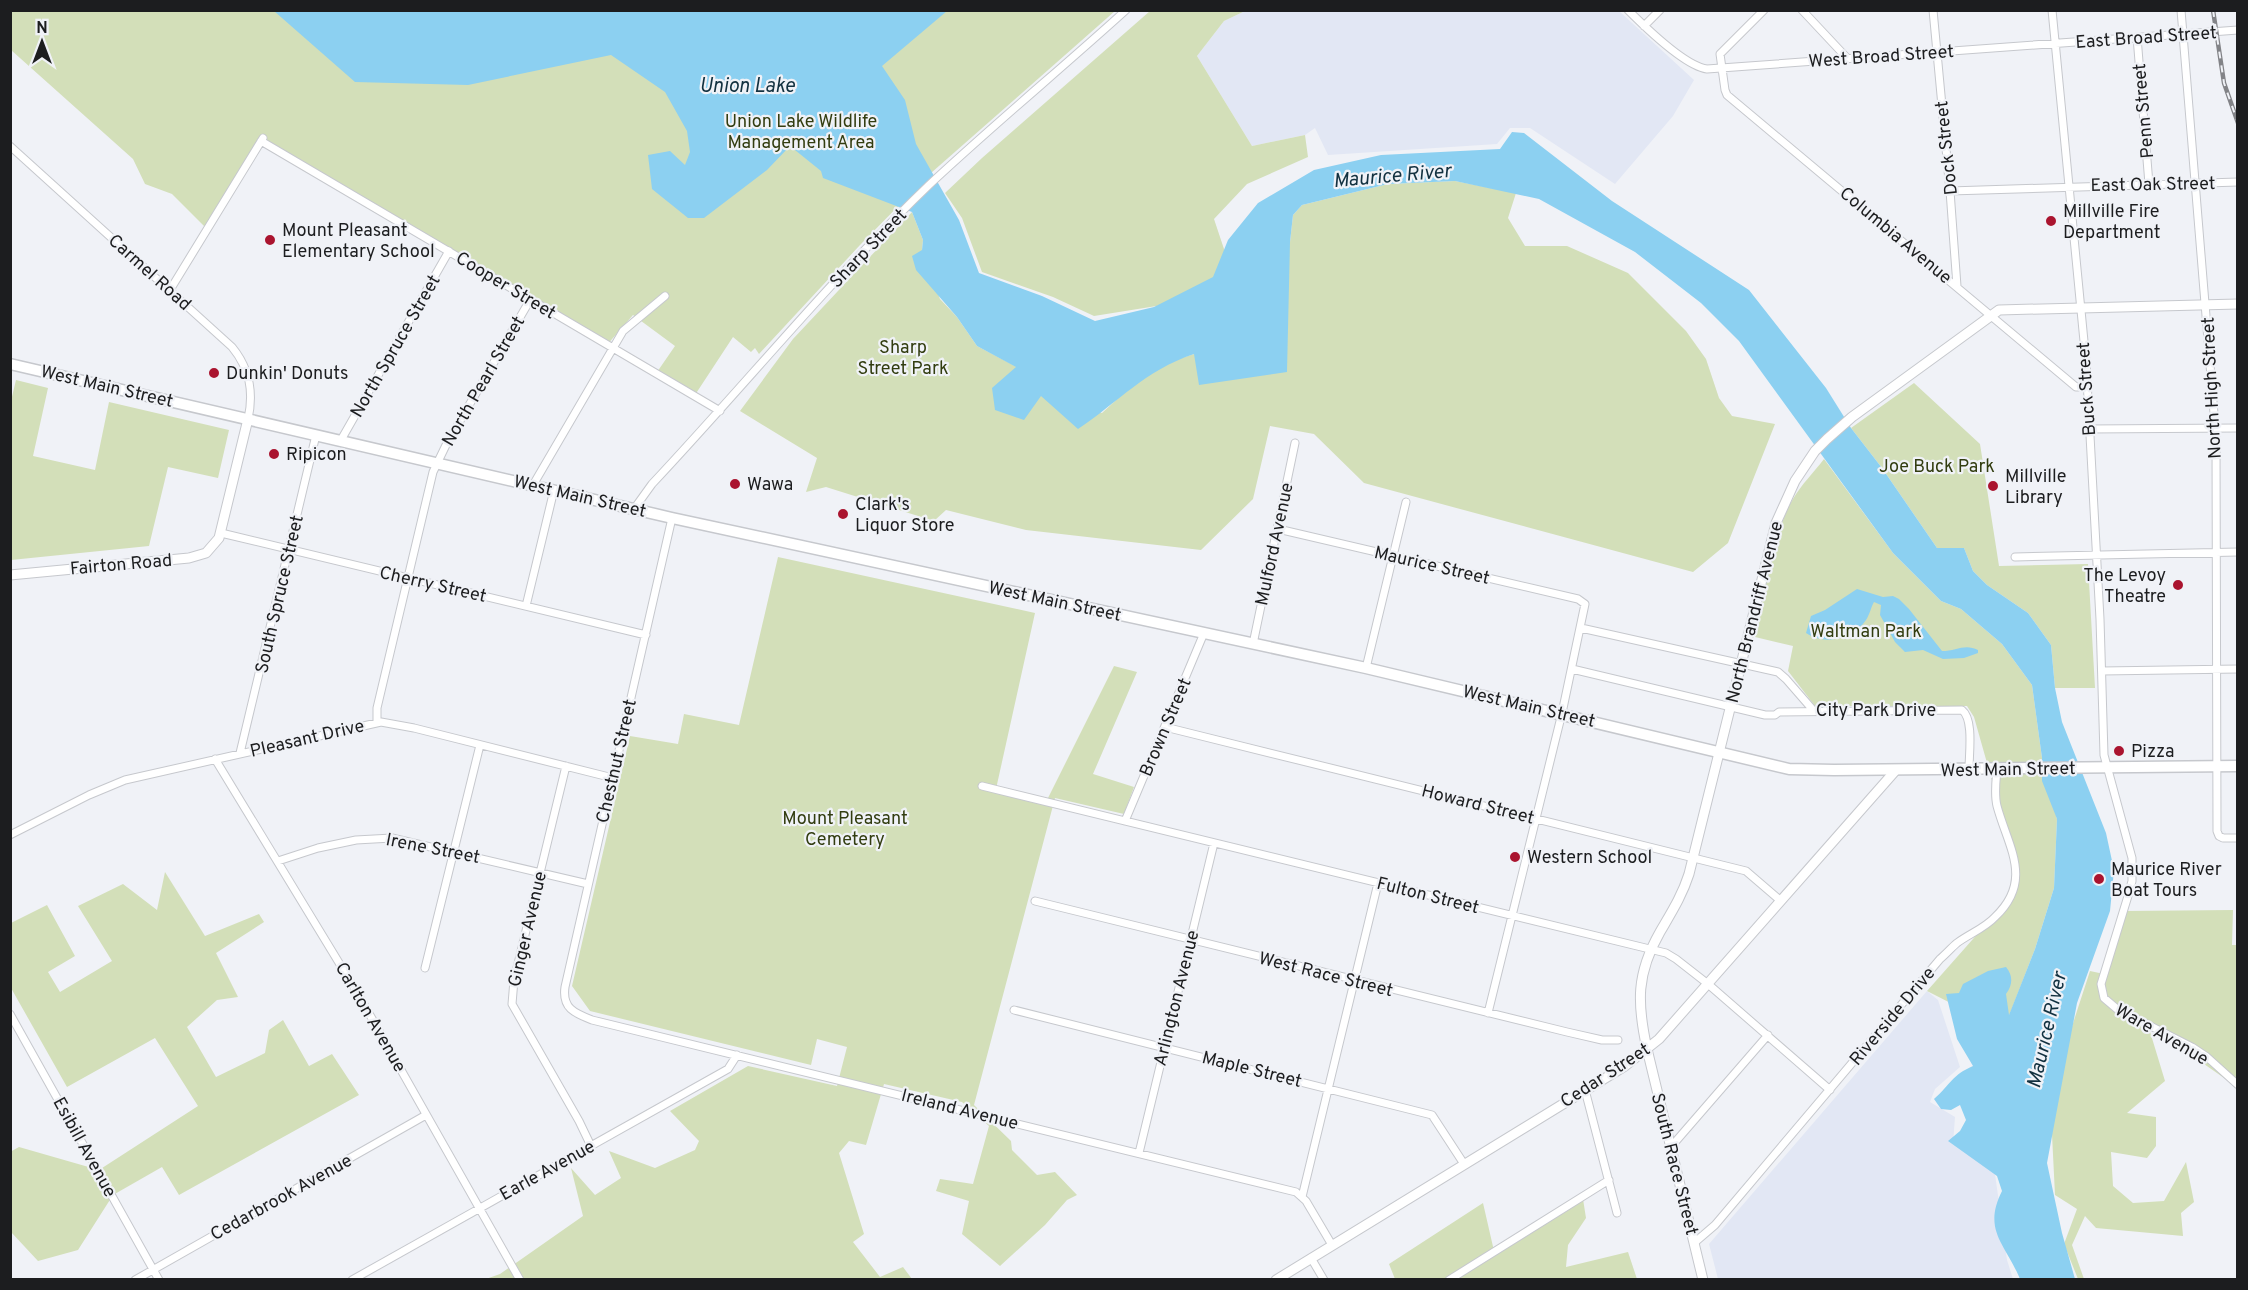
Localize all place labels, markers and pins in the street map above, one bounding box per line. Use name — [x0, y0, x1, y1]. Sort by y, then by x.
place label: Millville Fire Department — [2063, 201, 2161, 245]
marker: Millville Fire Department — [2044, 214, 2058, 228]
place label: Mount Pleasant Elementary School — [282, 220, 435, 264]
marker: Mount Pleasant Elementary School — [263, 233, 277, 247]
place label: Dunkin' Donuts — [226, 363, 348, 386]
marker: Dunkin' Donuts — [207, 366, 221, 380]
place label: Ripicon — [286, 444, 347, 467]
marker: Ripicon — [267, 447, 281, 461]
place label: Millville Library — [2005, 466, 2066, 510]
place label: Wawa — [747, 474, 793, 497]
marker: Wawa — [728, 477, 742, 491]
marker: Millville Library — [1986, 479, 2000, 493]
place label: Clark's Liquor Store — [855, 494, 954, 538]
marker: Clark's Liquor Store — [836, 507, 850, 521]
place label: The Levoy Theatre — [2083, 565, 2166, 609]
marker: The Levoy Theatre — [2171, 578, 2185, 592]
place label: Pizza — [2131, 741, 2175, 764]
marker: Pizza — [2112, 744, 2126, 758]
place label: Western School — [1527, 847, 1652, 870]
marker: Western School — [1508, 850, 1522, 864]
place label: Maurice River Boat Tours — [2111, 859, 2222, 903]
marker: Maurice River Boat Tours — [2092, 872, 2106, 886]

